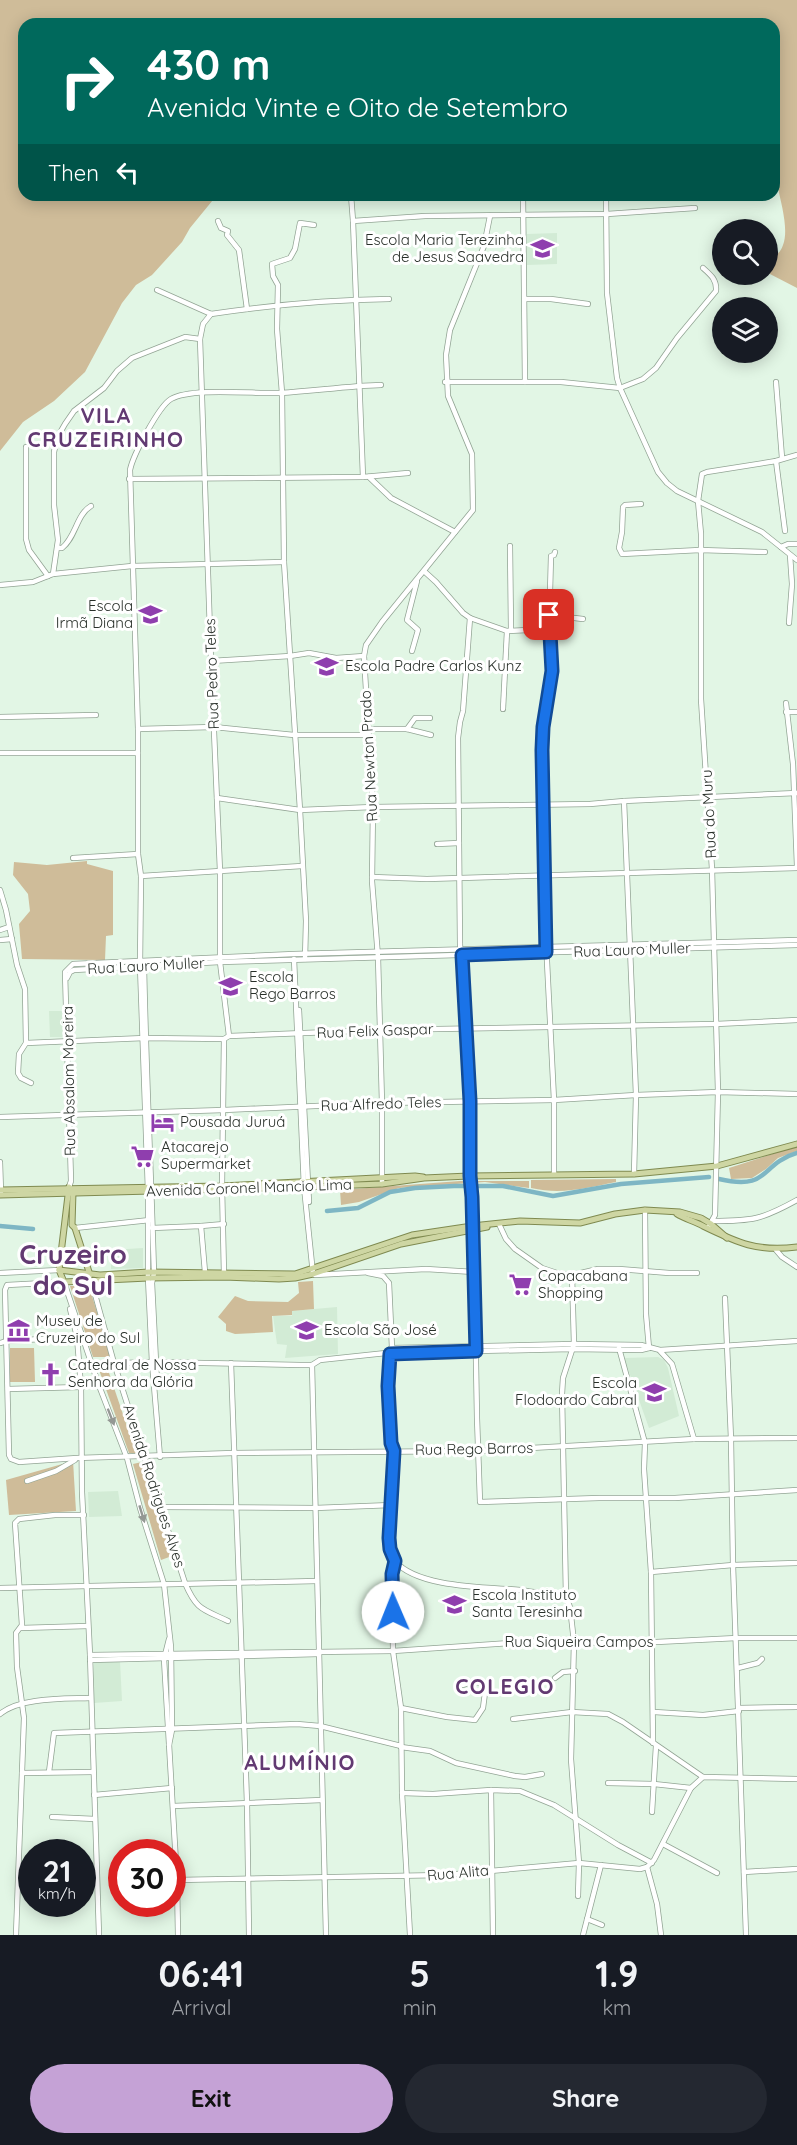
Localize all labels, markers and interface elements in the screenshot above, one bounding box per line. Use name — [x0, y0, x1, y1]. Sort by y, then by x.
text: 430 m — [147, 38, 271, 91]
icon: right — [48, 42, 126, 120]
text: Avenida Vinte e Oito de Setembro — [147, 90, 568, 124]
icon: left — [111, 156, 144, 189]
text: Then — [48, 159, 99, 187]
map controls — [712, 219, 778, 363]
button: search — [712, 219, 778, 285]
place label: Escola Maria Terezinha de Jesus Saavedra — [365, 230, 524, 266]
school or university icon: Escola Maria Terezinha de Jesus Saavedra — [529, 236, 555, 262]
button: layers — [712, 297, 778, 363]
district label: VILA CRUZEIRINHO — [28, 402, 184, 452]
pin — [523, 589, 574, 640]
place label: Escola Irmã Diana — [56, 596, 133, 632]
icon: arrive — [532, 598, 565, 631]
school or university icon: Escola Irmã Diana — [138, 602, 164, 628]
street label: Rua Pedro Teles — [200, 618, 223, 730]
school or university icon: Escola Padre Carlos Kunz — [314, 653, 340, 679]
place label: Escola Padre Carlos Kunz — [345, 656, 522, 675]
street label: Rua Newton Prado — [356, 690, 381, 822]
street label: Rua do Muru — [697, 769, 720, 859]
street label: Rua Lauro Muller — [573, 938, 691, 961]
street label: Rua Lauro Muller — [87, 953, 205, 978]
place label: Escola Rego Barros — [249, 967, 336, 1003]
school or university icon: Escola Rego Barros — [218, 973, 244, 999]
street label: Rua Absalom Moreira — [58, 1006, 79, 1156]
street label: Rua Felix Gaspar — [316, 1019, 434, 1042]
street label: Rua Alfredo Teles — [320, 1092, 442, 1115]
hotel icon: Pousada Juruá — [149, 1109, 175, 1135]
place label: Pousada Juruá — [180, 1112, 285, 1131]
place label: Atacarejo Supermarket — [161, 1137, 251, 1173]
supermarket icon: Atacarejo Supermarket — [130, 1143, 156, 1169]
street label: Avenida Coronel Mancio Lima — [146, 1174, 352, 1201]
district label: Cruzeiro do Sul — [19, 1237, 127, 1302]
place label: Copacabana Shopping — [538, 1266, 628, 1302]
supermarket icon: Copacabana Shopping — [507, 1272, 533, 1298]
place label: Museu de Cruzeiro do Sul — [36, 1311, 140, 1347]
museum icon: Museu de Cruzeiro do Sul — [5, 1317, 31, 1343]
school or university icon: Escola São José — [293, 1317, 319, 1343]
place label: Escola São José — [324, 1320, 437, 1339]
place label: Catedral de Nossa Senhora da Glória — [68, 1355, 197, 1391]
church icon: Catedral de Nossa Senhora da Glória — [37, 1361, 63, 1387]
place label: Escola Flodoardo Cabral — [515, 1373, 637, 1409]
school or university icon: Escola Flodoardo Cabral — [642, 1379, 668, 1405]
street label: Avenida Rodrigues Alves — [119, 1402, 190, 1570]
one-way arrow — [107, 1408, 116, 1426]
street label: Rua Rego Barros — [415, 1438, 533, 1459]
one-way arrow — [138, 1505, 147, 1523]
position arrow — [361, 1580, 425, 1644]
place label: Escola Instituto Santa Teresinha — [472, 1585, 583, 1621]
school or university icon: Escola Instituto Santa Teresinha — [441, 1591, 467, 1617]
street label: Rua Siqueira Campos — [504, 1632, 654, 1651]
district label: COLEGIO — [455, 1673, 555, 1699]
district label: ALUMÍNIO — [244, 1749, 356, 1775]
speed limit sign: 30 — [108, 1839, 186, 1917]
text: 21 — [43, 1852, 71, 1890]
street label: Rua Alita — [426, 1860, 490, 1885]
text: km/h — [38, 1884, 76, 1903]
text: 06:41 — [158, 1951, 244, 1996]
text: 5 — [409, 1951, 430, 1996]
text: 1.9 — [595, 1951, 639, 1996]
text: Arrival — [171, 1995, 231, 2020]
text: min — [403, 1995, 437, 2020]
text: km — [602, 1995, 631, 2020]
button: Exit — [30, 2064, 393, 2133]
button: Share — [405, 2064, 767, 2133]

